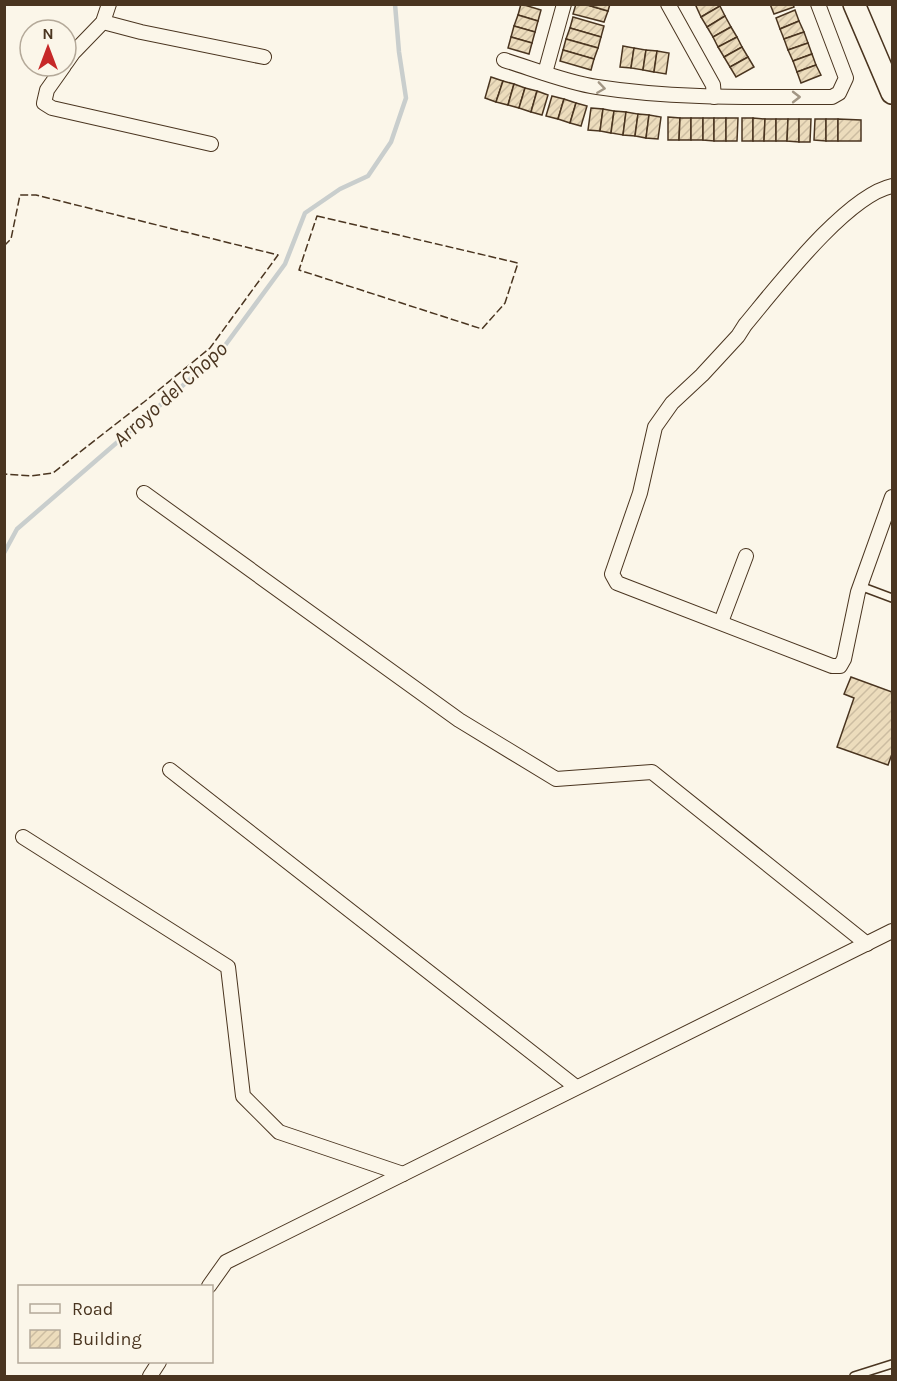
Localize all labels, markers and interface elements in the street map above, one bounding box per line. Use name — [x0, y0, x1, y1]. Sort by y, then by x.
north arrow — [18, 18, 78, 78]
text: N — [42, 24, 54, 43]
one-way arrow — [597, 81, 606, 93]
one-way arrow — [791, 91, 800, 103]
water label: Arroyo del Chopo — [108, 336, 232, 451]
legend — [18, 1285, 213, 1363]
text: Road — [72, 1298, 113, 1320]
text: Building — [72, 1328, 142, 1350]

